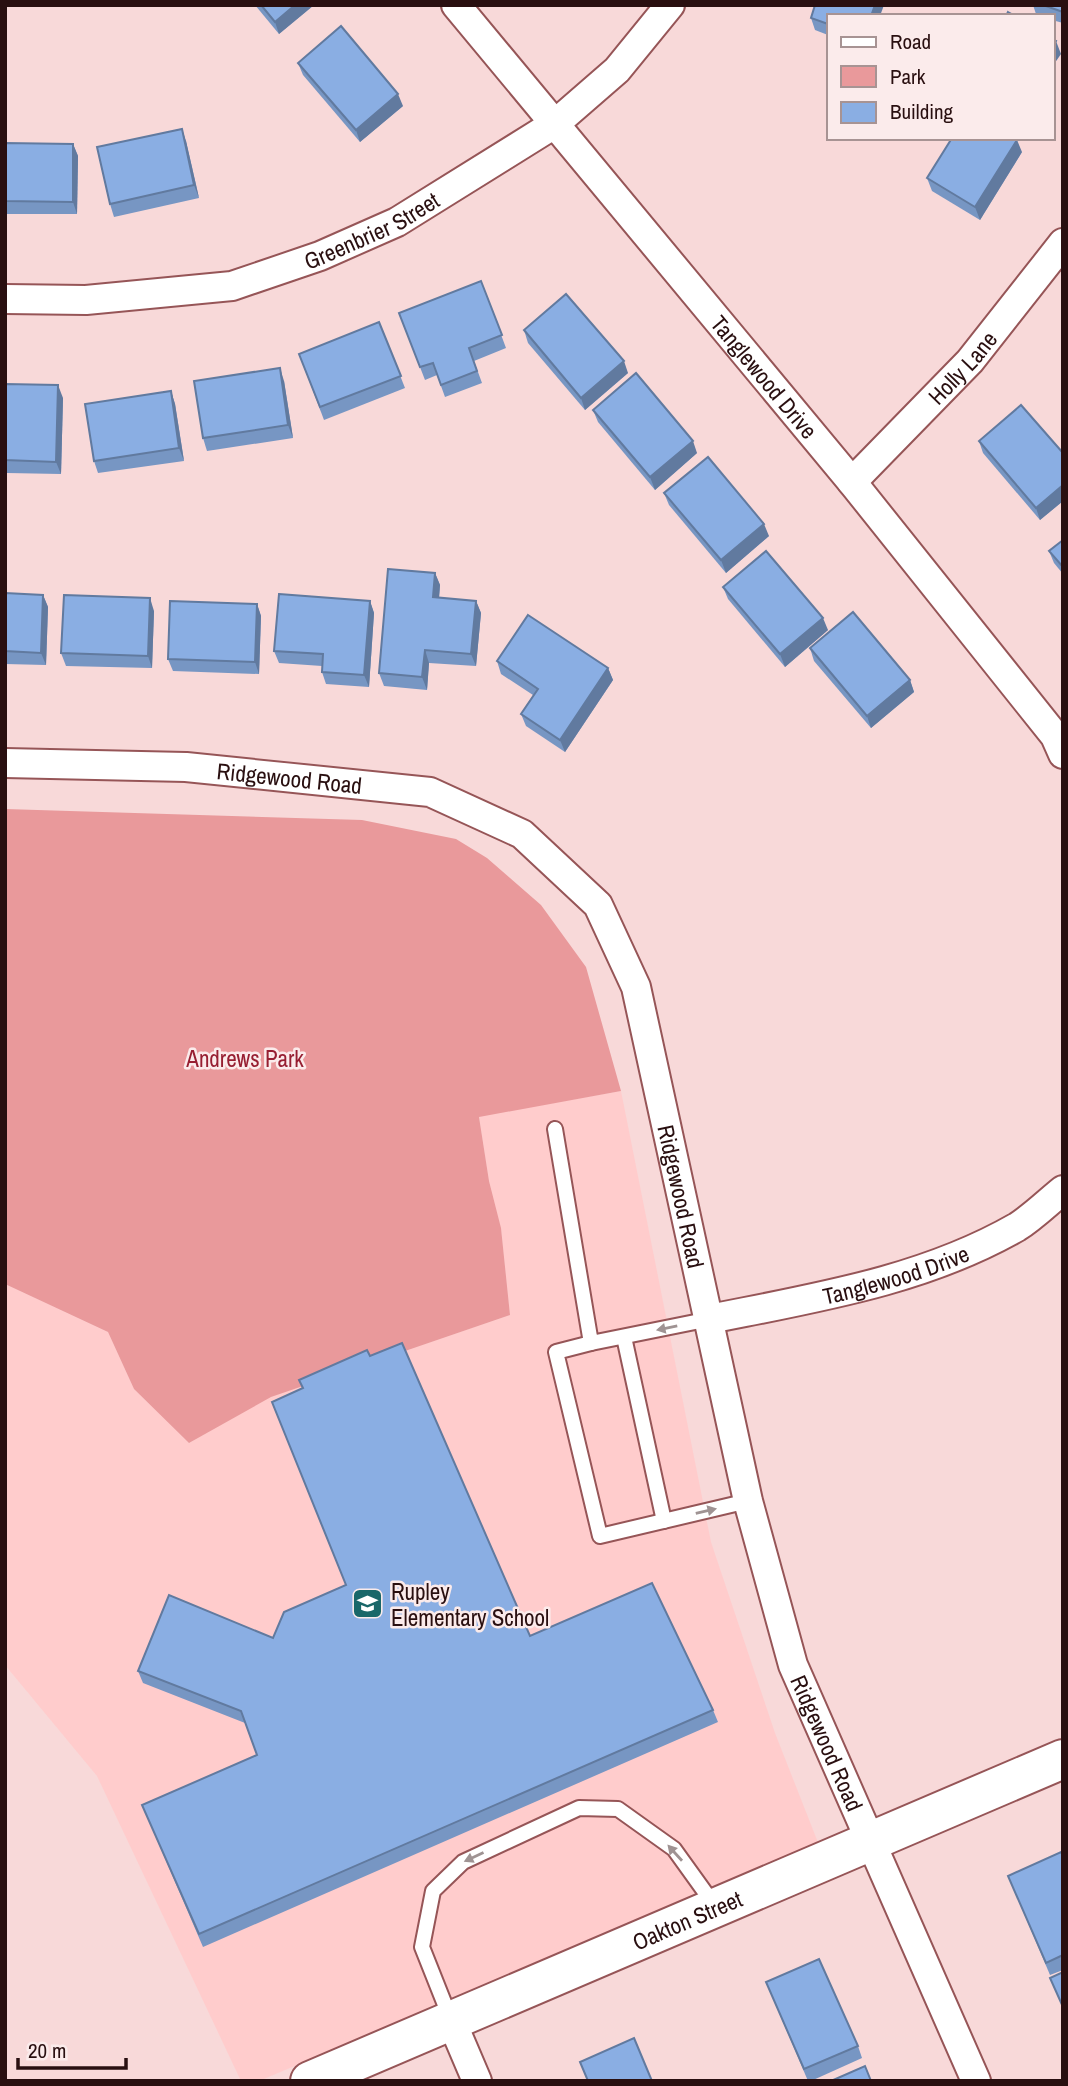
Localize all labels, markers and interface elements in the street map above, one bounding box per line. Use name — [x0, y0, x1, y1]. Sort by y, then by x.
legend — [827, 14, 1054, 140]
text: Road — [890, 27, 931, 56]
text: Park — [890, 62, 926, 91]
text: Building — [890, 97, 954, 126]
street label: Greenbrier Street — [300, 184, 445, 276]
street label: Tanglewood Drive — [704, 308, 825, 445]
street label: Holly Lane — [921, 324, 1004, 411]
street label: Ridgewood Road — [215, 755, 364, 800]
park label: Andrews Park — [185, 1043, 304, 1074]
street label: Ridgewood Road — [651, 1122, 712, 1271]
street label: Tanglewood Drive — [820, 1237, 974, 1311]
one-way arrow — [656, 1322, 678, 1333]
one-way arrow — [695, 1505, 717, 1516]
place label: Rupley Elementary School — [391, 1576, 549, 1633]
school or university icon: Rupley Elementary School — [351, 1587, 385, 1621]
street label: Ridgewood Road — [784, 1670, 871, 1816]
one-way arrow — [668, 1845, 684, 1862]
one-way arrow — [464, 1851, 484, 1862]
street label: Oakton Street — [627, 1883, 747, 1957]
scale bar — [18, 2026, 126, 2070]
text: 20 m — [28, 2036, 66, 2065]

